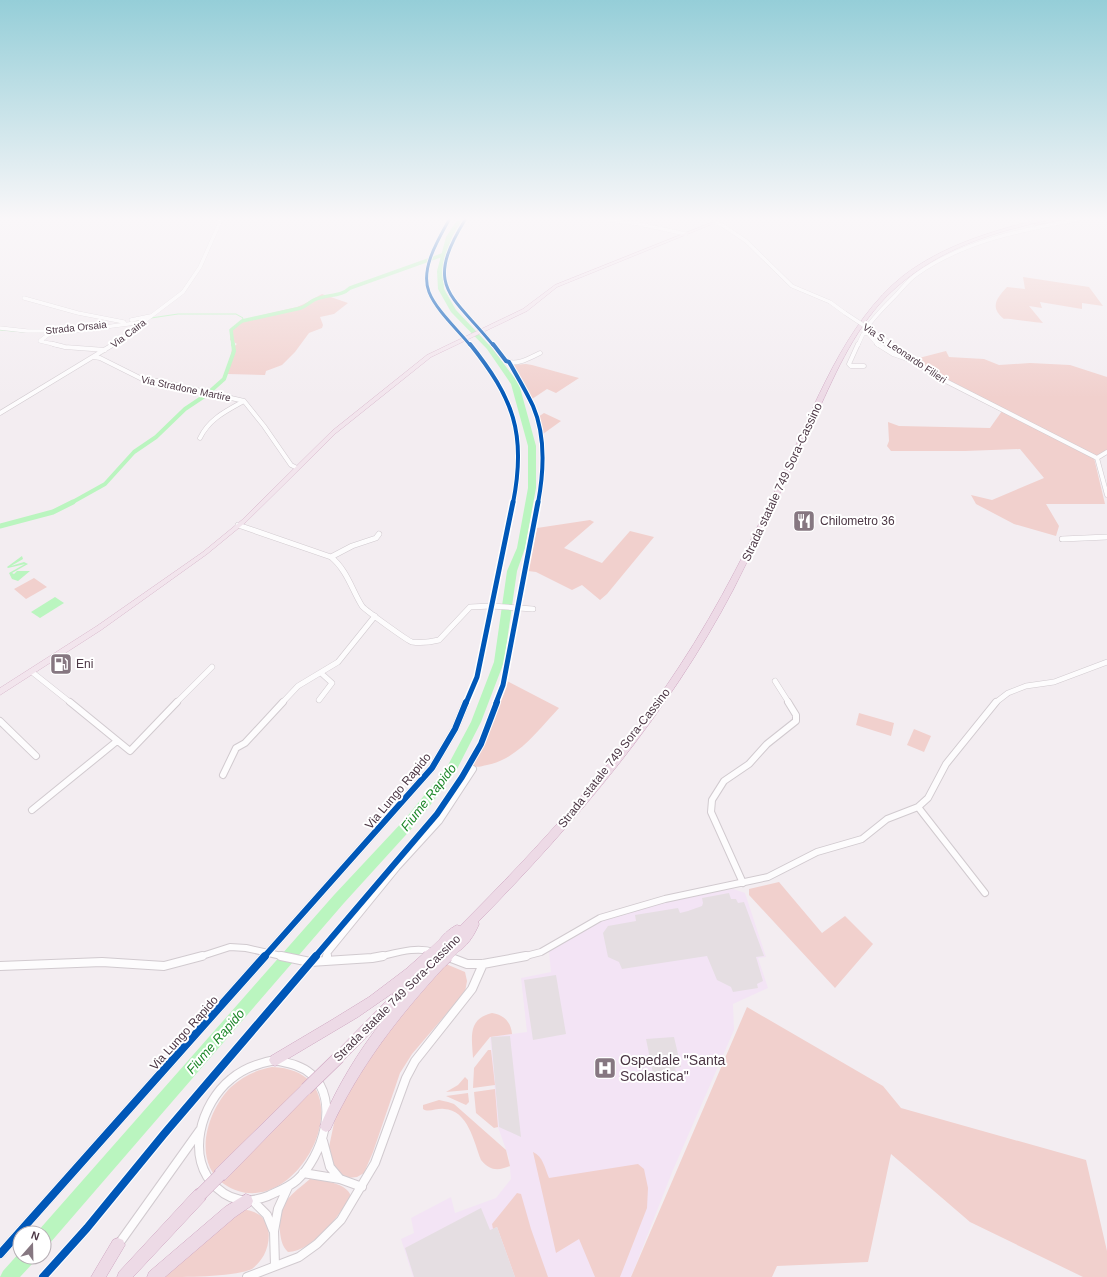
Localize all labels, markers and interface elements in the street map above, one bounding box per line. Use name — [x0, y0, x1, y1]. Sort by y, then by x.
street label: Via Caira — [109, 316, 148, 350]
street label: Strada Orsaia — [45, 319, 108, 336]
street label: Via S. Leonardo Filieri — [861, 321, 949, 385]
street label: Via Stradone Martire — [140, 374, 232, 403]
street label: Strada statale 749 Sora-Cassino — [739, 400, 825, 564]
restaurant icon: Chilometro 36 — [791, 508, 817, 534]
place label: Chilometro 36 — [820, 514, 895, 528]
fuel station icon: Eni — [48, 651, 74, 677]
place label: Eni — [76, 657, 93, 671]
street label: Strada statale 749 Sora-Cassino — [555, 685, 673, 831]
street label: Via Lungo Rapido — [362, 750, 434, 832]
water label: Fiume Rapido — [398, 761, 459, 834]
street label: Strada statale 749 Sora-Cassino — [331, 932, 463, 1064]
street label: Via Lungo Rapido — [147, 993, 221, 1073]
water label: Fiume Rapido — [183, 1006, 248, 1077]
place label: Ospedale "Santa Scolastica" — [620, 1052, 726, 1084]
hospital icon: Ospedale "Santa Scolastica" — [592, 1055, 618, 1081]
north arrow — [12, 1225, 52, 1265]
text: N — [30, 1229, 41, 1243]

